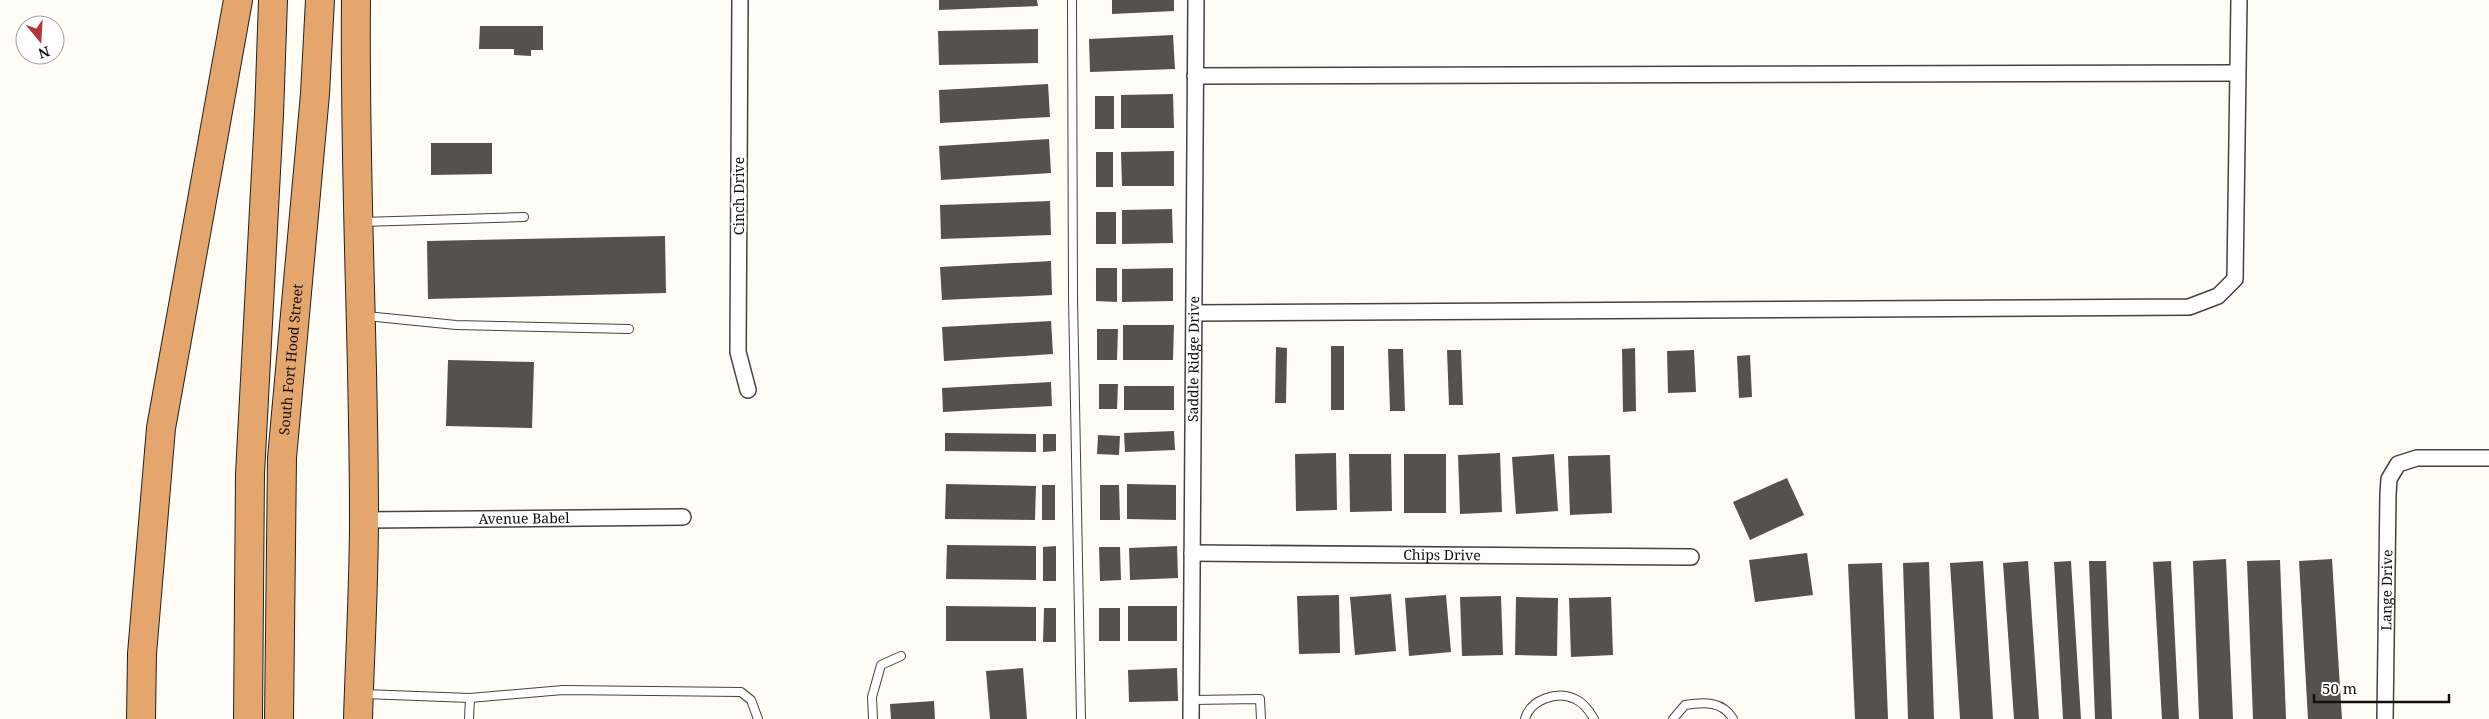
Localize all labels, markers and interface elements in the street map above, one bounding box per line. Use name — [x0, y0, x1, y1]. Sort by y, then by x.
north arrow — [15, 15, 65, 65]
text: N — [36, 42, 52, 64]
street label: Cinch Drive — [729, 157, 748, 235]
street label: South Fort Hood Street — [274, 283, 307, 436]
street label: Saddle Ridge Drive — [1183, 296, 1203, 422]
street label: Avenue Babel — [478, 508, 570, 528]
street label: Chips Drive — [1403, 545, 1481, 564]
street label: Lange Drive — [2376, 549, 2396, 631]
scale bar — [2314, 672, 2449, 704]
text: 50 m — [2322, 678, 2357, 698]

